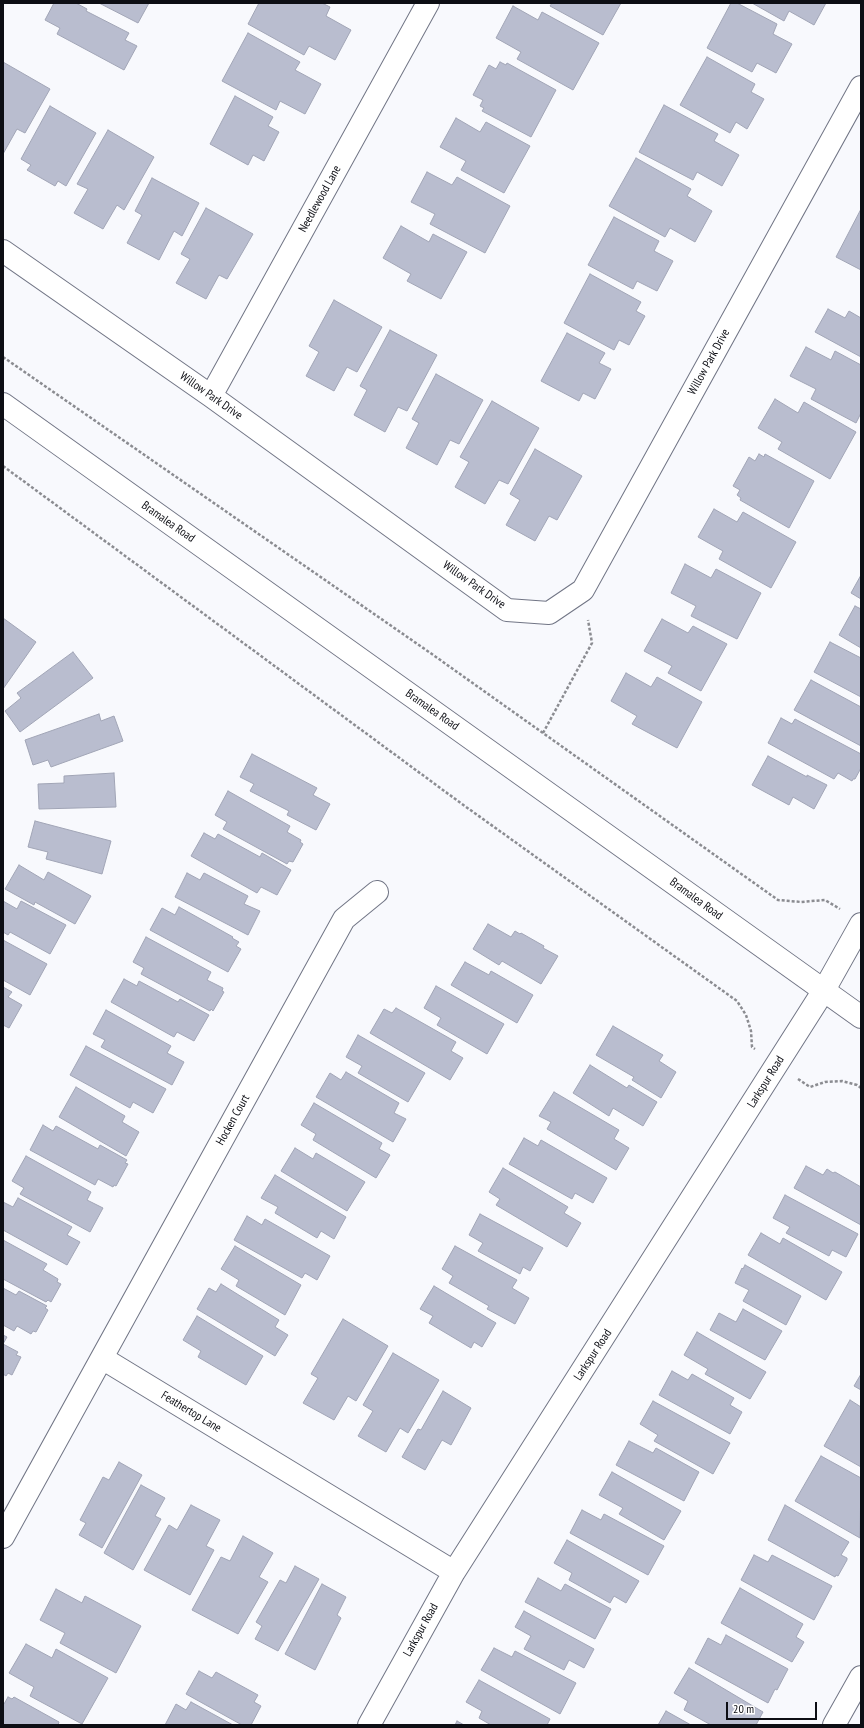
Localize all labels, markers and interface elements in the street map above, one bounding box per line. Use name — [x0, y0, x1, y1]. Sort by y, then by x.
street label: Needlewood Lane — [296, 163, 344, 235]
street label: Willow Park Drive — [685, 327, 733, 397]
street label: Willow Park Drive — [177, 369, 245, 423]
street label: Bramalea Road — [139, 498, 197, 546]
street label: Willow Park Drive — [440, 558, 508, 612]
street label: Bramalea Road — [403, 686, 461, 734]
street label: Bramalea Road — [667, 875, 725, 923]
street label: Larkspur Road — [744, 1053, 788, 1111]
street label: Hocken Court — [213, 1092, 253, 1148]
street label: Larkspur Road — [571, 1327, 615, 1383]
street label: Feathertop Lane — [158, 1388, 224, 1436]
street label: Larkspur Road — [401, 1601, 441, 1659]
scale bar — [728, 1694, 819, 1720]
text: 20 m — [733, 1701, 754, 1716]

